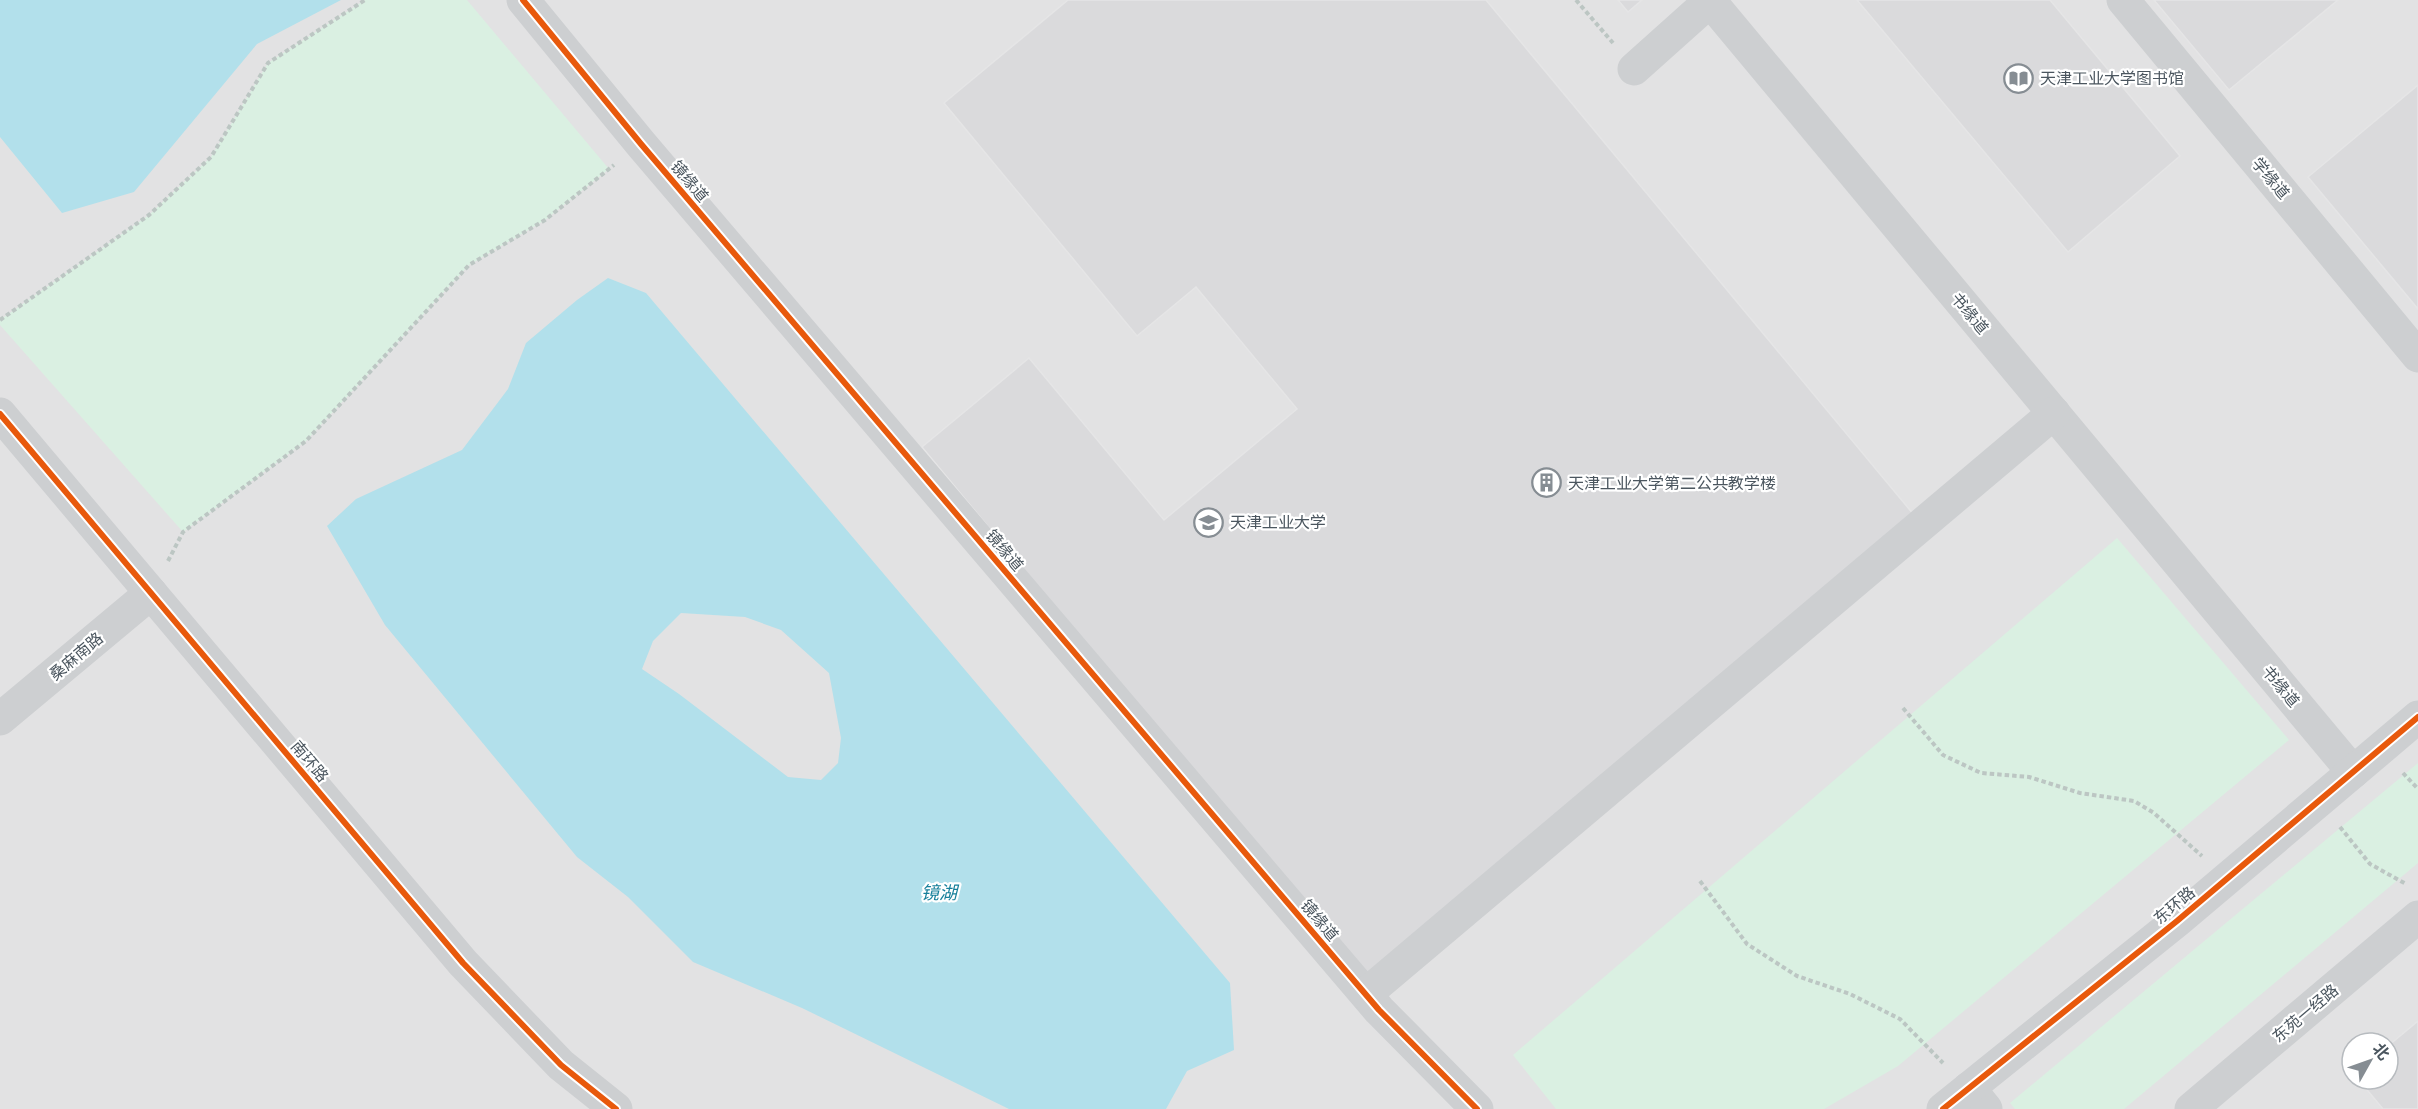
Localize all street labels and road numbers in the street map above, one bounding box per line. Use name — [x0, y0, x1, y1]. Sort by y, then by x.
street label: 学缘道 — [2246, 153, 2294, 204]
street label: 镜缘道 — [665, 156, 713, 207]
street label: 书缘道 — [1945, 288, 1993, 339]
street label: 镜缘道 — [980, 525, 1028, 576]
street label: 桑麻南路 — [45, 628, 108, 686]
street label: 书缘道 — [2256, 661, 2304, 712]
street label: 南环路 — [285, 736, 333, 787]
street label: 东环路 — [2149, 882, 2200, 930]
street label: 镜缘道 — [1295, 895, 1343, 946]
street label: 东苑一经路 — [2268, 980, 2343, 1048]

